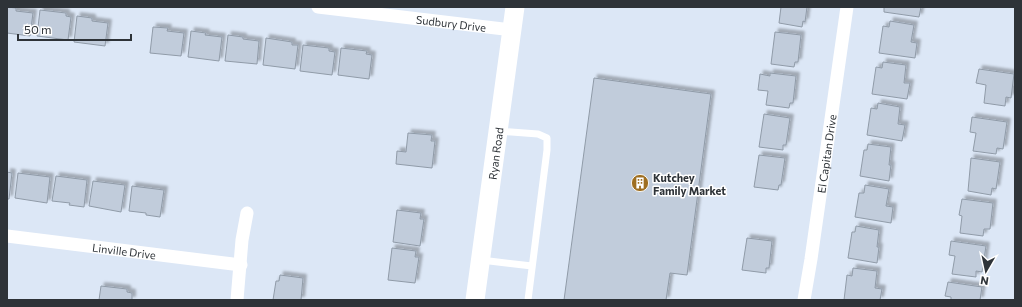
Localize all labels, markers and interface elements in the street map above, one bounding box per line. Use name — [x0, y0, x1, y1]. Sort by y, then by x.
street label: Sudbury Drive — [415, 12, 487, 33]
scale bar — [18, 16, 131, 42]
text: 50 m — [24, 22, 52, 36]
street label: El Capitan Drive — [814, 113, 838, 194]
street label: Ryan Road — [485, 126, 505, 180]
place label: Kutchey Family Market — [653, 171, 726, 197]
building icon: Kutchey Family Market — [630, 173, 650, 193]
street label: Linville Drive — [92, 240, 157, 261]
north arrow — [966, 251, 1006, 291]
text: N — [979, 274, 989, 288]

